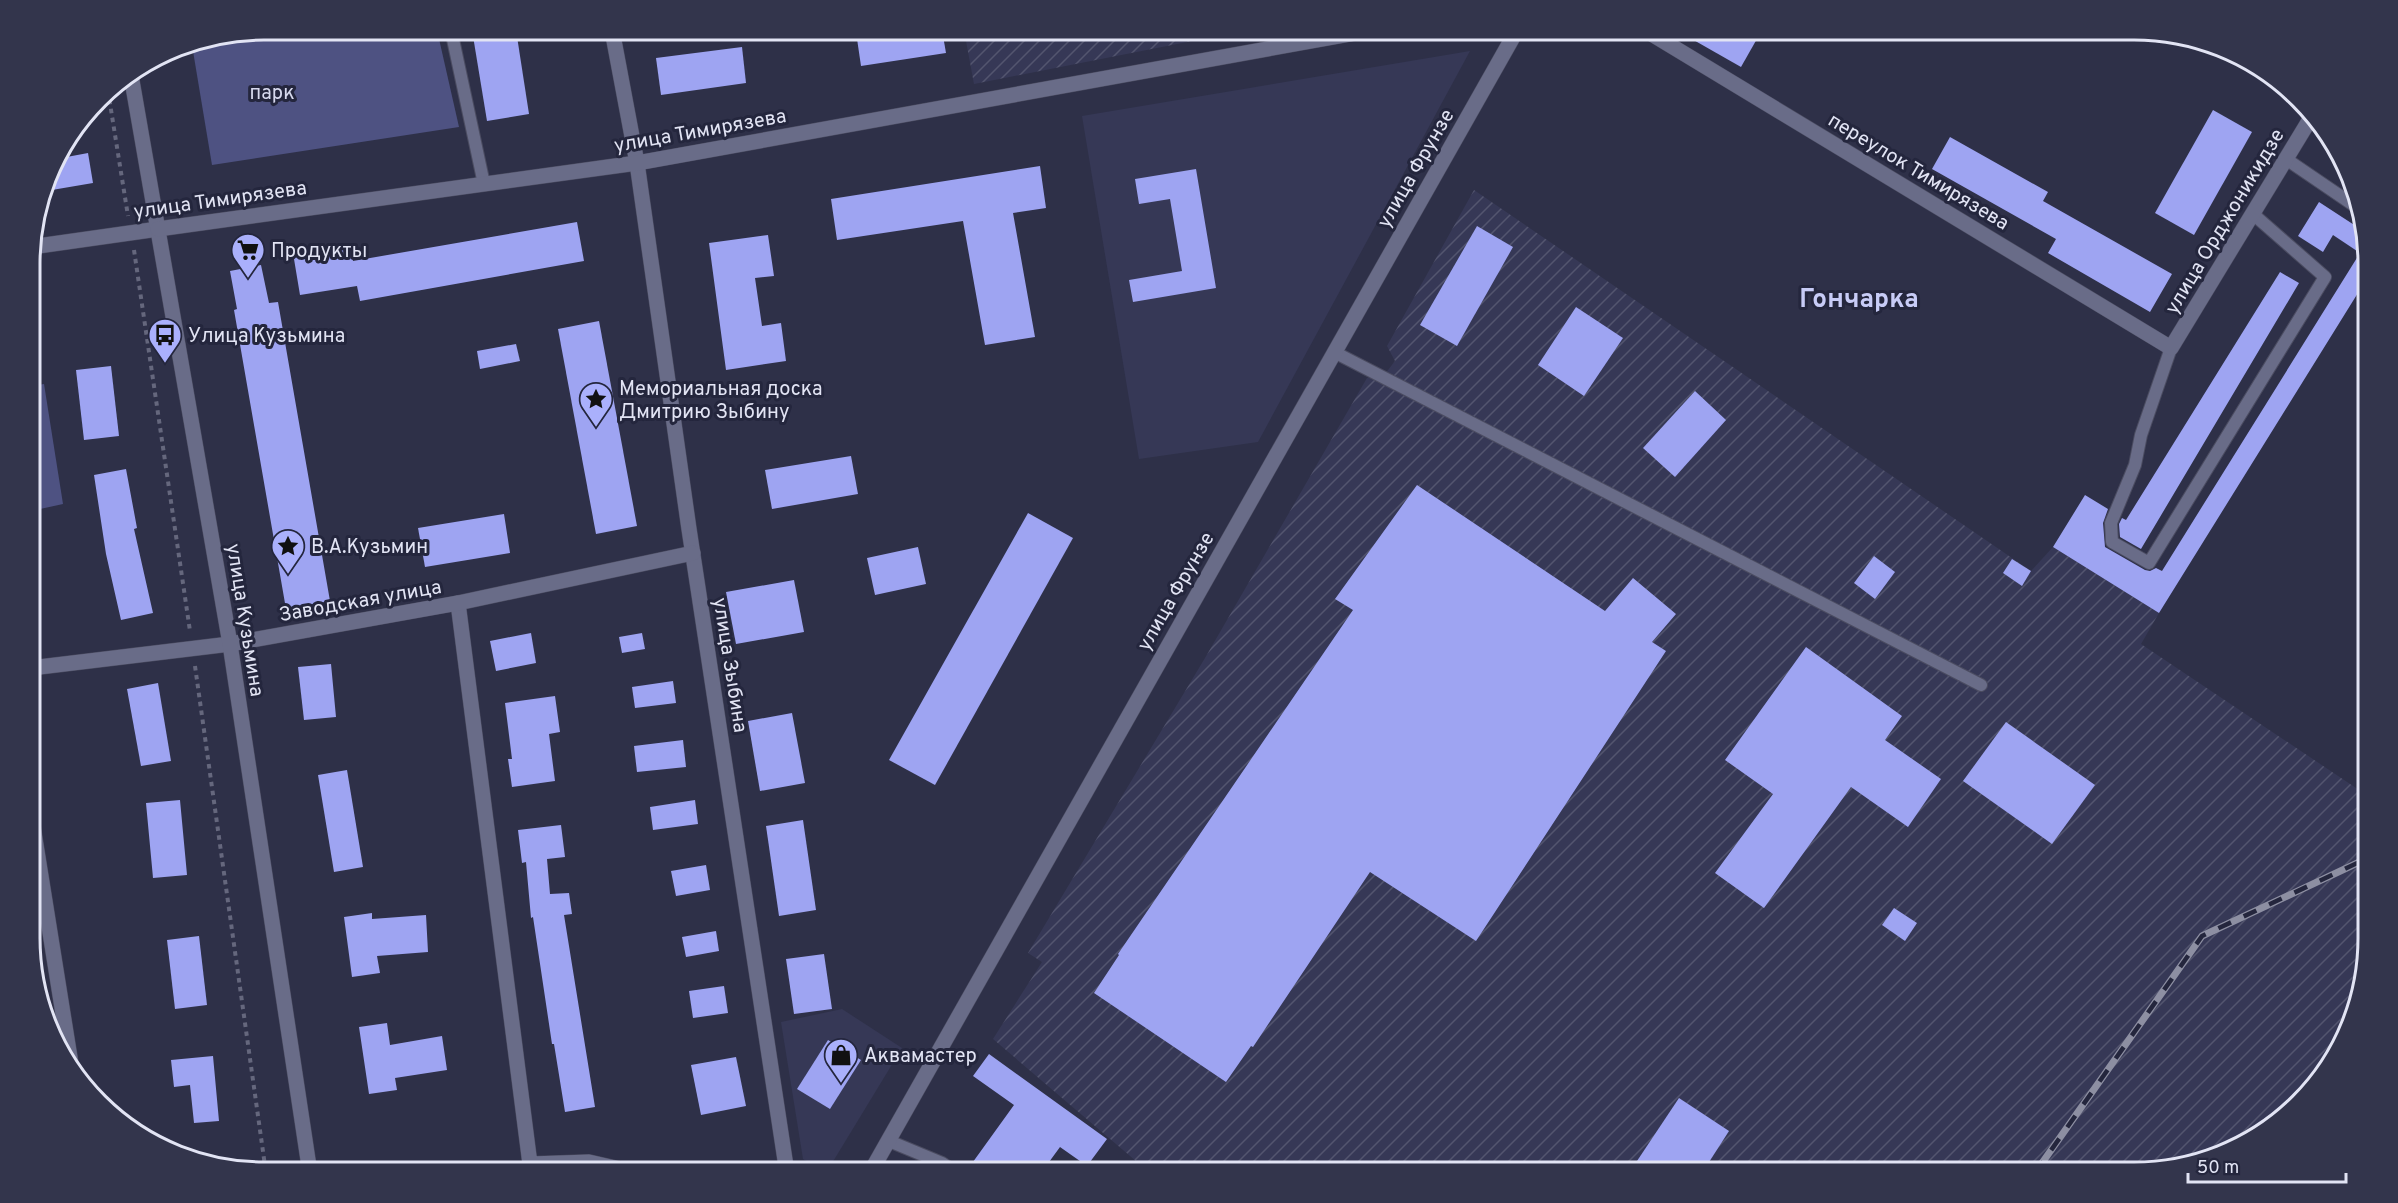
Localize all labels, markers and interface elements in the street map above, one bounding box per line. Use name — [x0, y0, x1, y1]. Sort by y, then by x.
park label: парк — [249, 81, 295, 107]
street label: улица Тимирязева — [612, 104, 788, 160]
street label: улица Фрунзе — [1372, 105, 1461, 233]
street label: переулок Тимирязева — [1823, 108, 2013, 237]
street label: улица Орджоникидзе — [2160, 124, 2291, 320]
street label: улица Тимирязева — [132, 176, 308, 226]
supermarket icon: Продукты — [230, 232, 266, 279]
place label: Продукты — [271, 239, 367, 265]
district label: Гончарка — [1799, 284, 1919, 317]
bus stop icon: Улица Кузьмина — [147, 317, 183, 364]
place label: Улица Кузьмина — [188, 324, 345, 350]
place label: Мемориальная доска Дмитрию Зыбину — [619, 377, 823, 426]
place icon: Мемориальная доска Дмитрию Зыбину — [578, 381, 614, 428]
place icon: В.А.Кузьмин — [270, 528, 306, 575]
street label: улица Фрунзе — [1132, 528, 1221, 656]
place label: В.А.Кузьмин — [311, 535, 428, 561]
street label: улица Кузьмина — [219, 542, 269, 699]
street label: Заводская улица — [277, 575, 444, 629]
street label: улица Зыбина — [706, 596, 753, 735]
shop icon: Аквамастер — [823, 1037, 859, 1084]
place label: Аквамастер — [864, 1044, 977, 1070]
scale bar — [2188, 1146, 2346, 1184]
text: 50 m — [2197, 1157, 2239, 1180]

